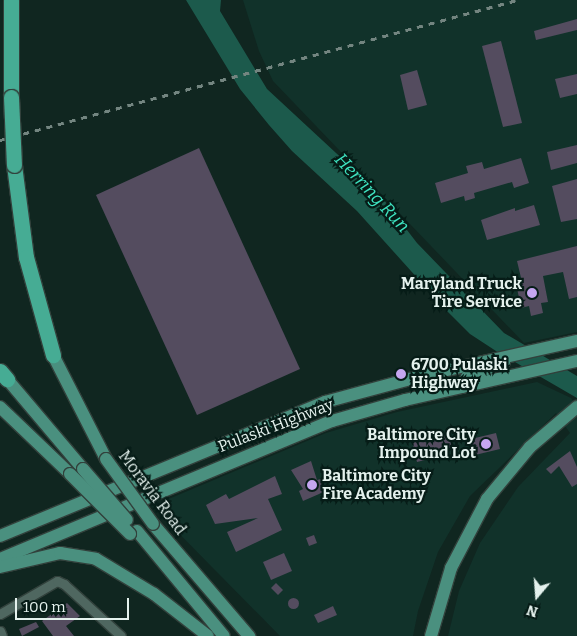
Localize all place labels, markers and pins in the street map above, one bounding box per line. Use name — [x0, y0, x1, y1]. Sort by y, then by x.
place label: Maryland Truck Tire Service — [401, 274, 522, 312]
marker: Maryland Truck Tire Service — [526, 287, 538, 299]
place label: 6700 Pulaski Highway — [411, 355, 508, 393]
marker: 6700 Pulaski Highway — [395, 368, 407, 380]
place label: Baltimore City Impound Lot — [367, 425, 476, 463]
marker: Baltimore City Impound Lot — [480, 438, 492, 450]
place label: Baltimore City Fire Academy — [322, 466, 431, 504]
marker: Baltimore City Fire Academy — [306, 479, 318, 491]

